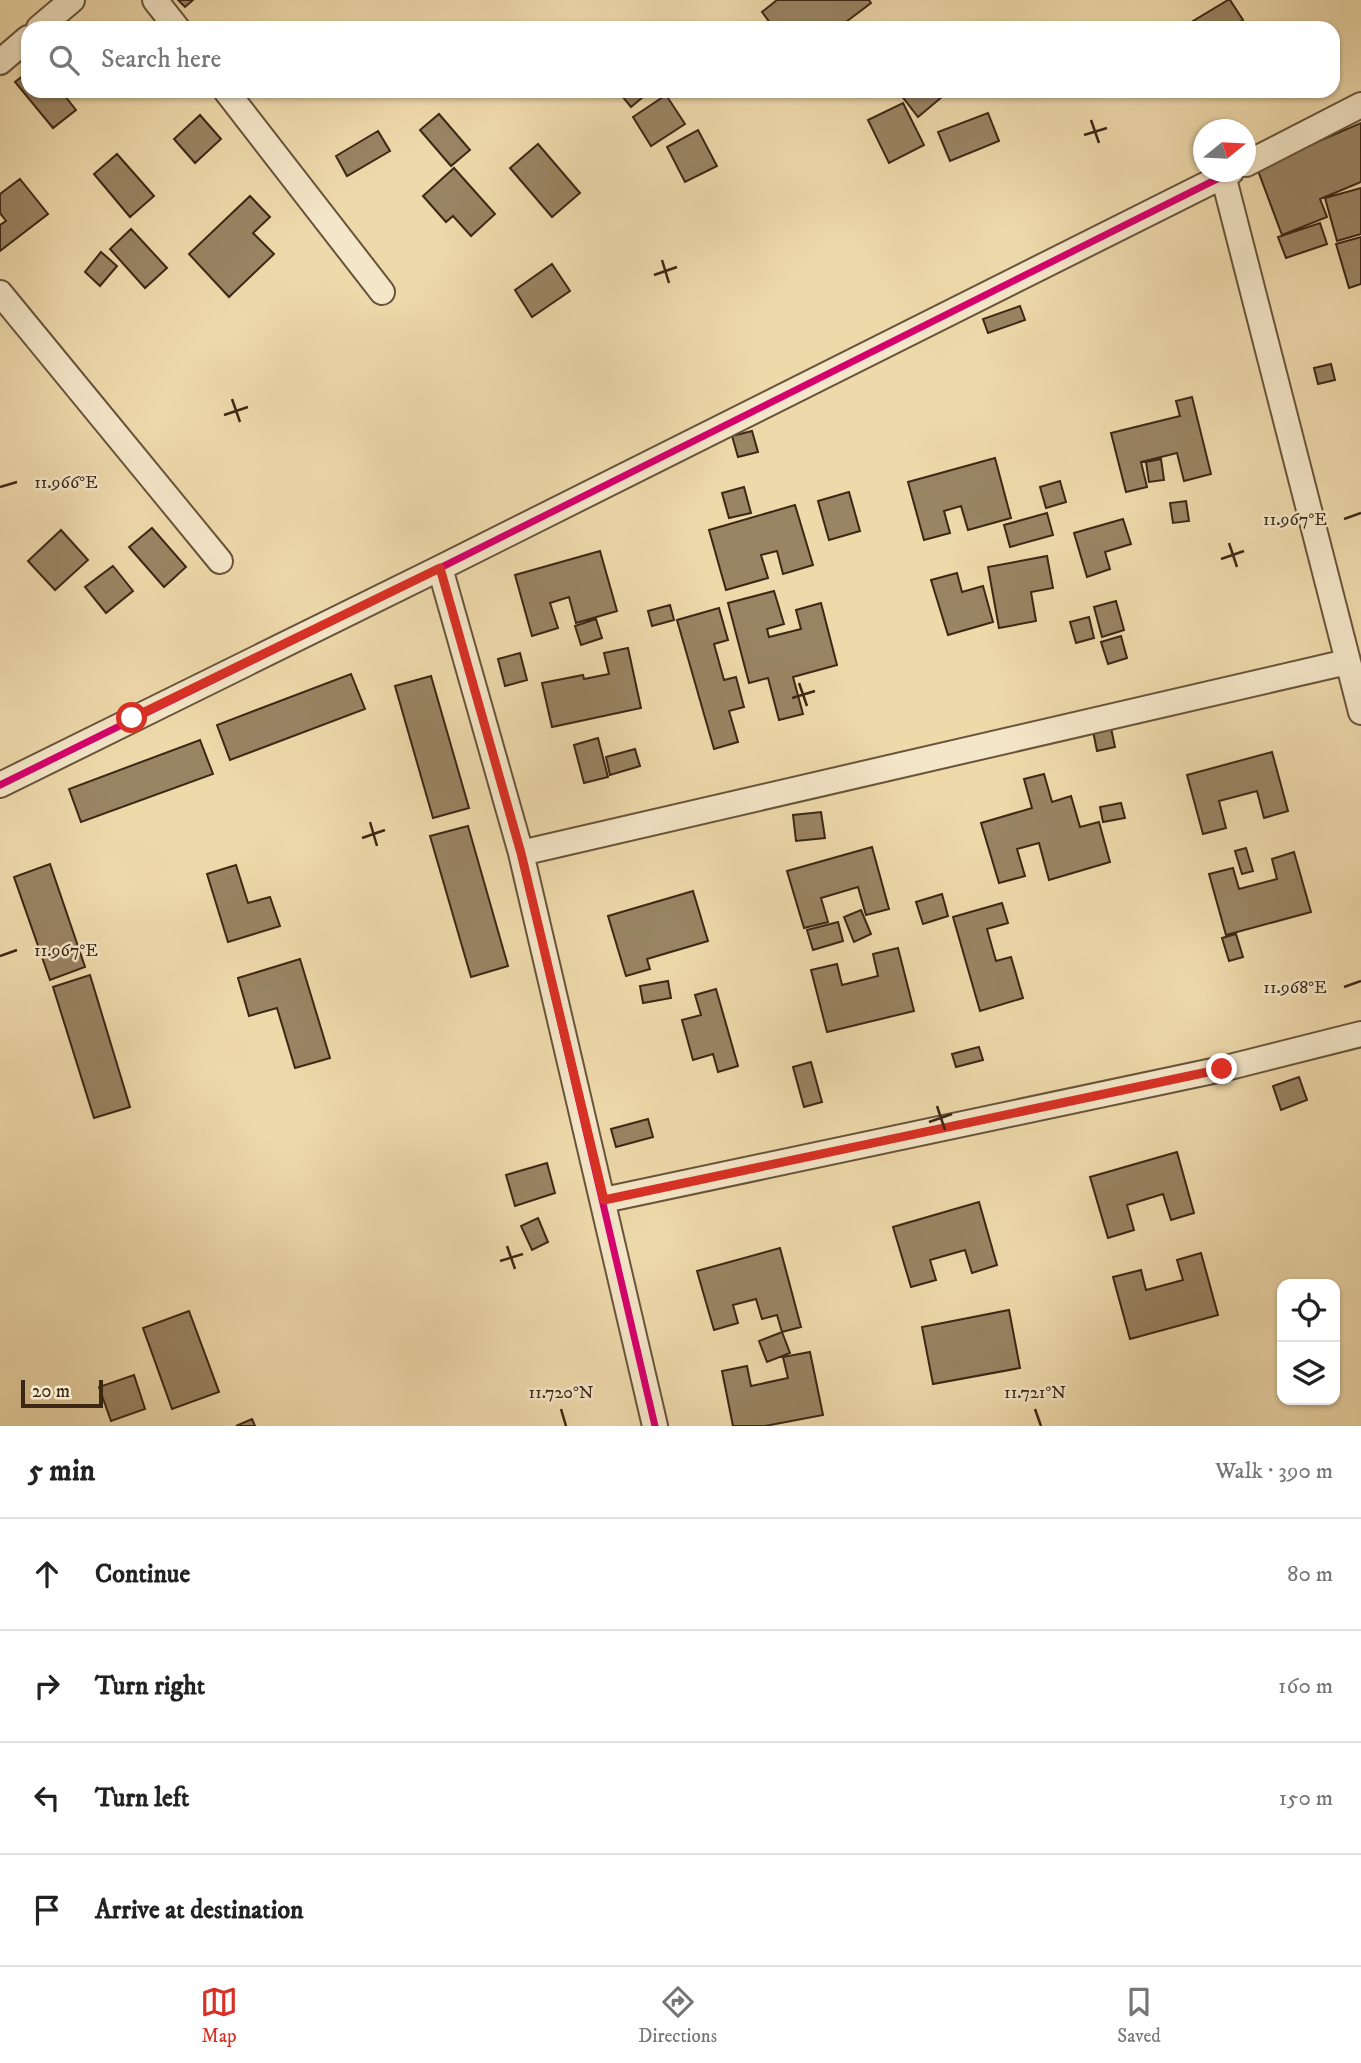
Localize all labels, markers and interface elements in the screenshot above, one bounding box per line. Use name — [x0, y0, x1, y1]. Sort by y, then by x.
search box — [21, 21, 1340, 98]
icon: search — [45, 41, 83, 79]
text: Search here — [101, 43, 221, 76]
north arrow — [1193, 119, 1256, 182]
text: 11.966°E — [34, 472, 98, 494]
text: 11.967°E — [1263, 509, 1327, 531]
route start — [116, 702, 147, 733]
text: 11.967°E — [34, 940, 98, 962]
text: 11.968°E — [1263, 977, 1327, 999]
route end — [1206, 1053, 1237, 1084]
map controls — [1277, 1279, 1340, 1405]
button: locate — [1277, 1279, 1340, 1342]
button: layers — [1277, 1342, 1340, 1405]
scale bar — [21, 1377, 103, 1409]
text: 20 m — [32, 1380, 70, 1403]
text: 11.720°N — [529, 1382, 594, 1404]
text: 11.721°N — [1004, 1382, 1066, 1404]
text: 5 min — [28, 1453, 95, 1490]
text: Walk · 390 m — [1215, 1457, 1333, 1486]
icon: ahead — [28, 1555, 66, 1593]
text: Continue — [95, 1558, 190, 1591]
text: 80 m — [1287, 1560, 1333, 1589]
icon: right — [28, 1667, 66, 1705]
text: Turn right — [95, 1670, 205, 1703]
text: 160 m — [1278, 1672, 1333, 1701]
icon: left — [28, 1779, 66, 1817]
text: Turn left — [95, 1782, 189, 1815]
text: 150 m — [1279, 1784, 1333, 1813]
icon: arrive — [28, 1891, 66, 1929]
text: Arrive at destination — [95, 1894, 304, 1927]
tab: Map — [200, 1983, 238, 2048]
tab: Directions — [638, 1983, 717, 2048]
tab: Saved — [1117, 1983, 1161, 2048]

